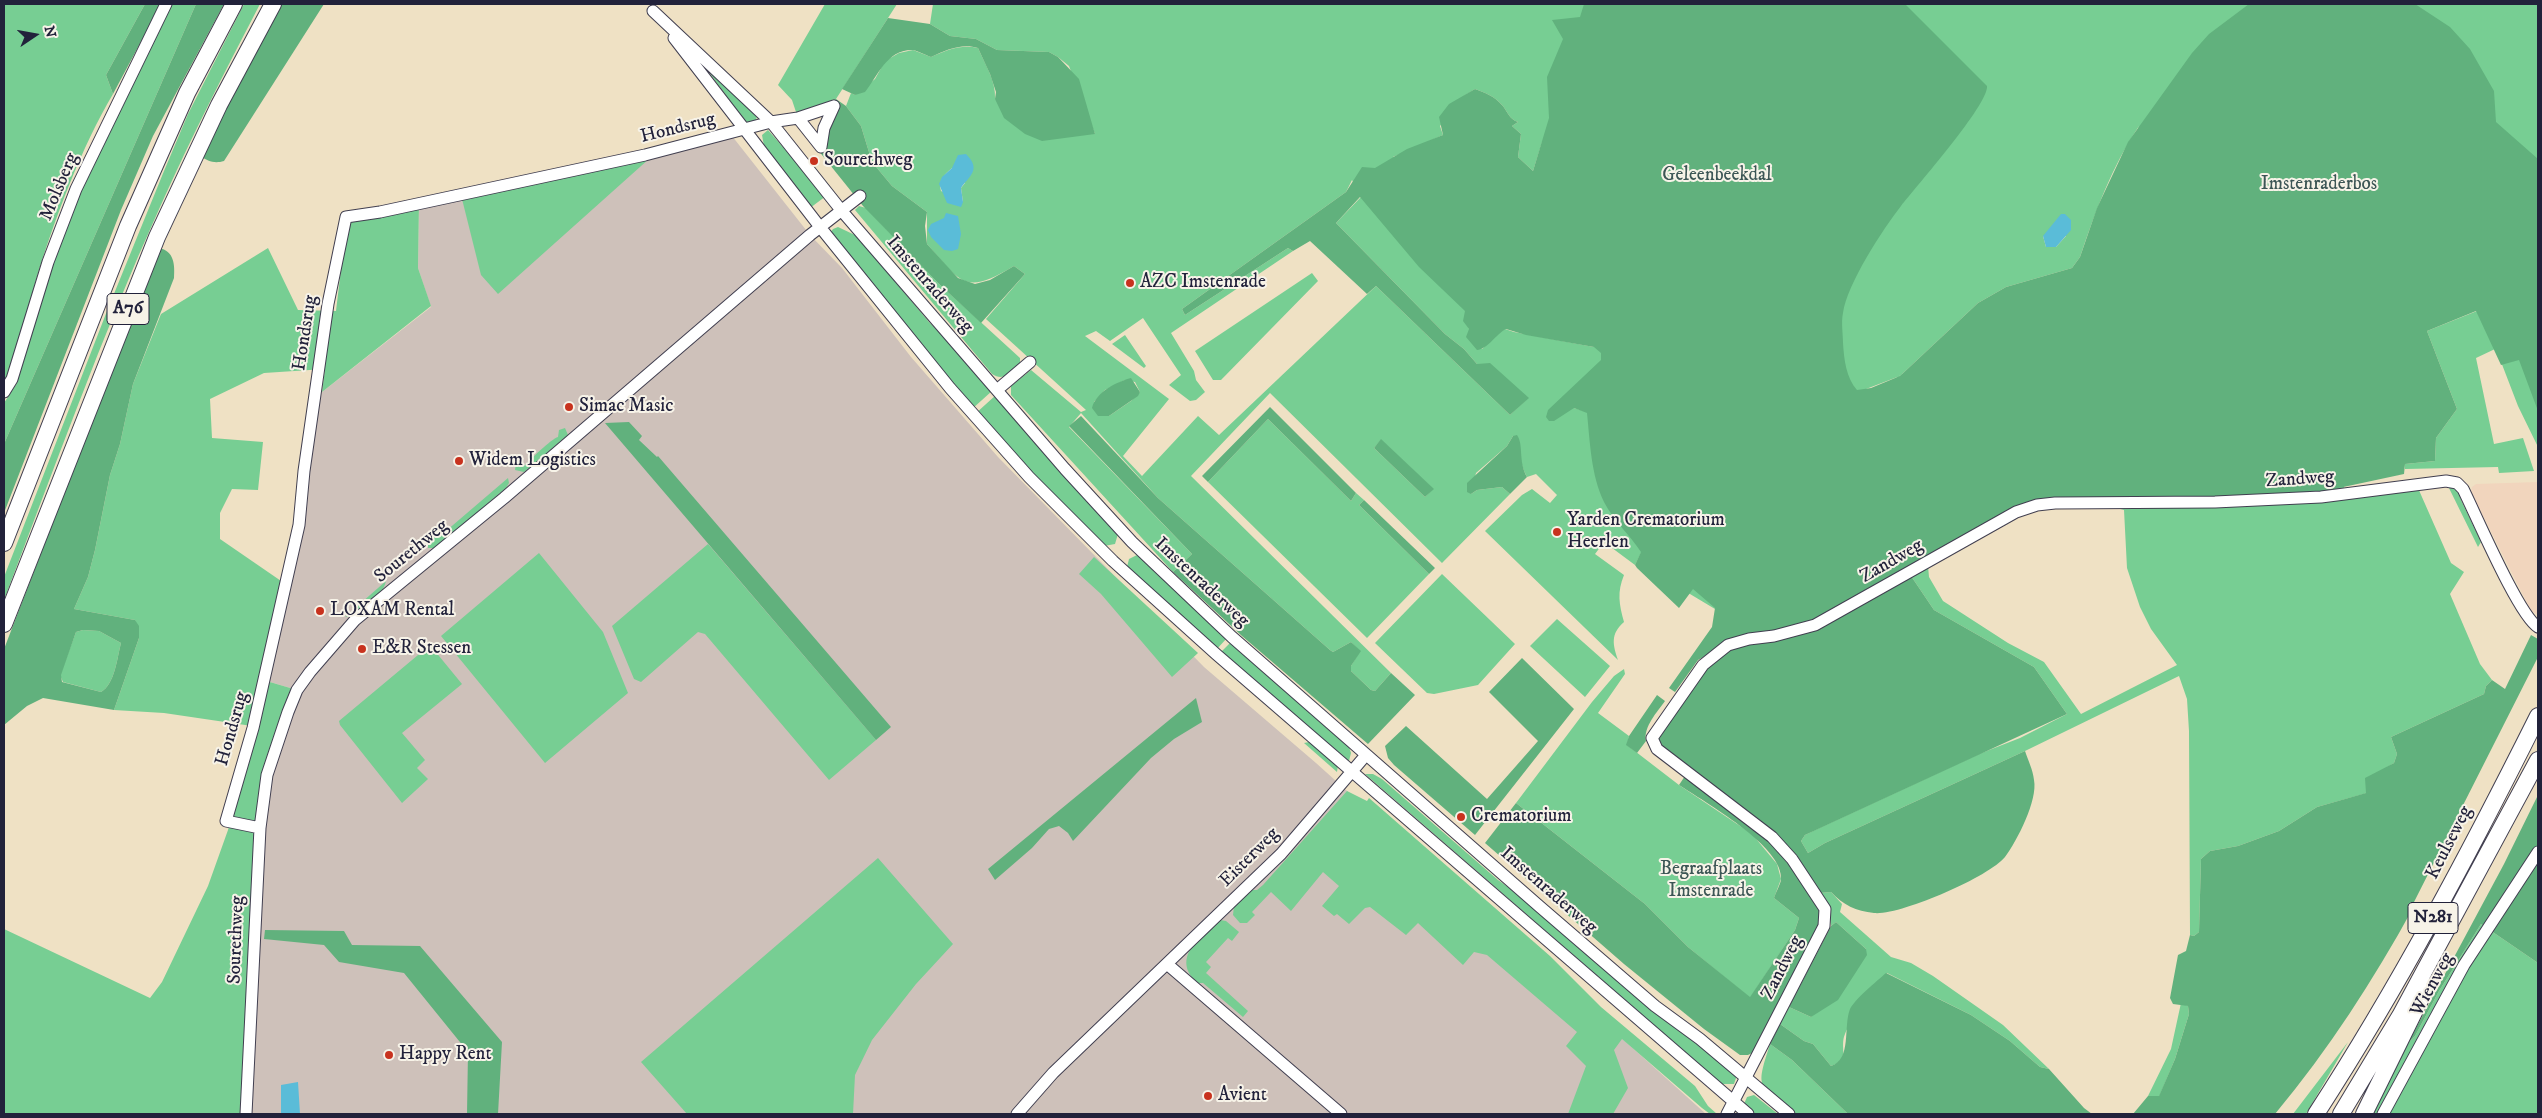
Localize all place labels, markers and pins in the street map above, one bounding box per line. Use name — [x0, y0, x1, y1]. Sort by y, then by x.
place label: Sourethweg — [824, 150, 912, 172]
marker: Sourethweg — [808, 155, 820, 167]
place label: AZC Imstenrade — [1140, 272, 1266, 294]
marker: AZC Imstenrade — [1124, 277, 1136, 289]
place label: Simac Masic — [579, 396, 673, 418]
marker: Simac Masic — [563, 401, 575, 413]
place label: Widem Logistics — [469, 450, 596, 472]
marker: Widem Logistics — [453, 455, 465, 467]
place label: Yarden Crematorium Heerlen — [1567, 510, 1725, 554]
marker: Yarden Crematorium Heerlen — [1551, 526, 1563, 538]
place label: LOXAM Rental — [330, 600, 454, 622]
marker: LOXAM Rental — [314, 605, 326, 617]
place label: E&R Stessen — [372, 638, 471, 660]
marker: E&R Stessen — [356, 643, 368, 655]
place label: Crematorium — [1471, 806, 1571, 828]
marker: Crematorium — [1455, 811, 1467, 823]
place label: Happy Rent — [399, 1044, 492, 1066]
marker: Happy Rent — [383, 1049, 395, 1061]
place label: Avient — [1218, 1085, 1267, 1107]
marker: Avient — [1202, 1090, 1214, 1102]

